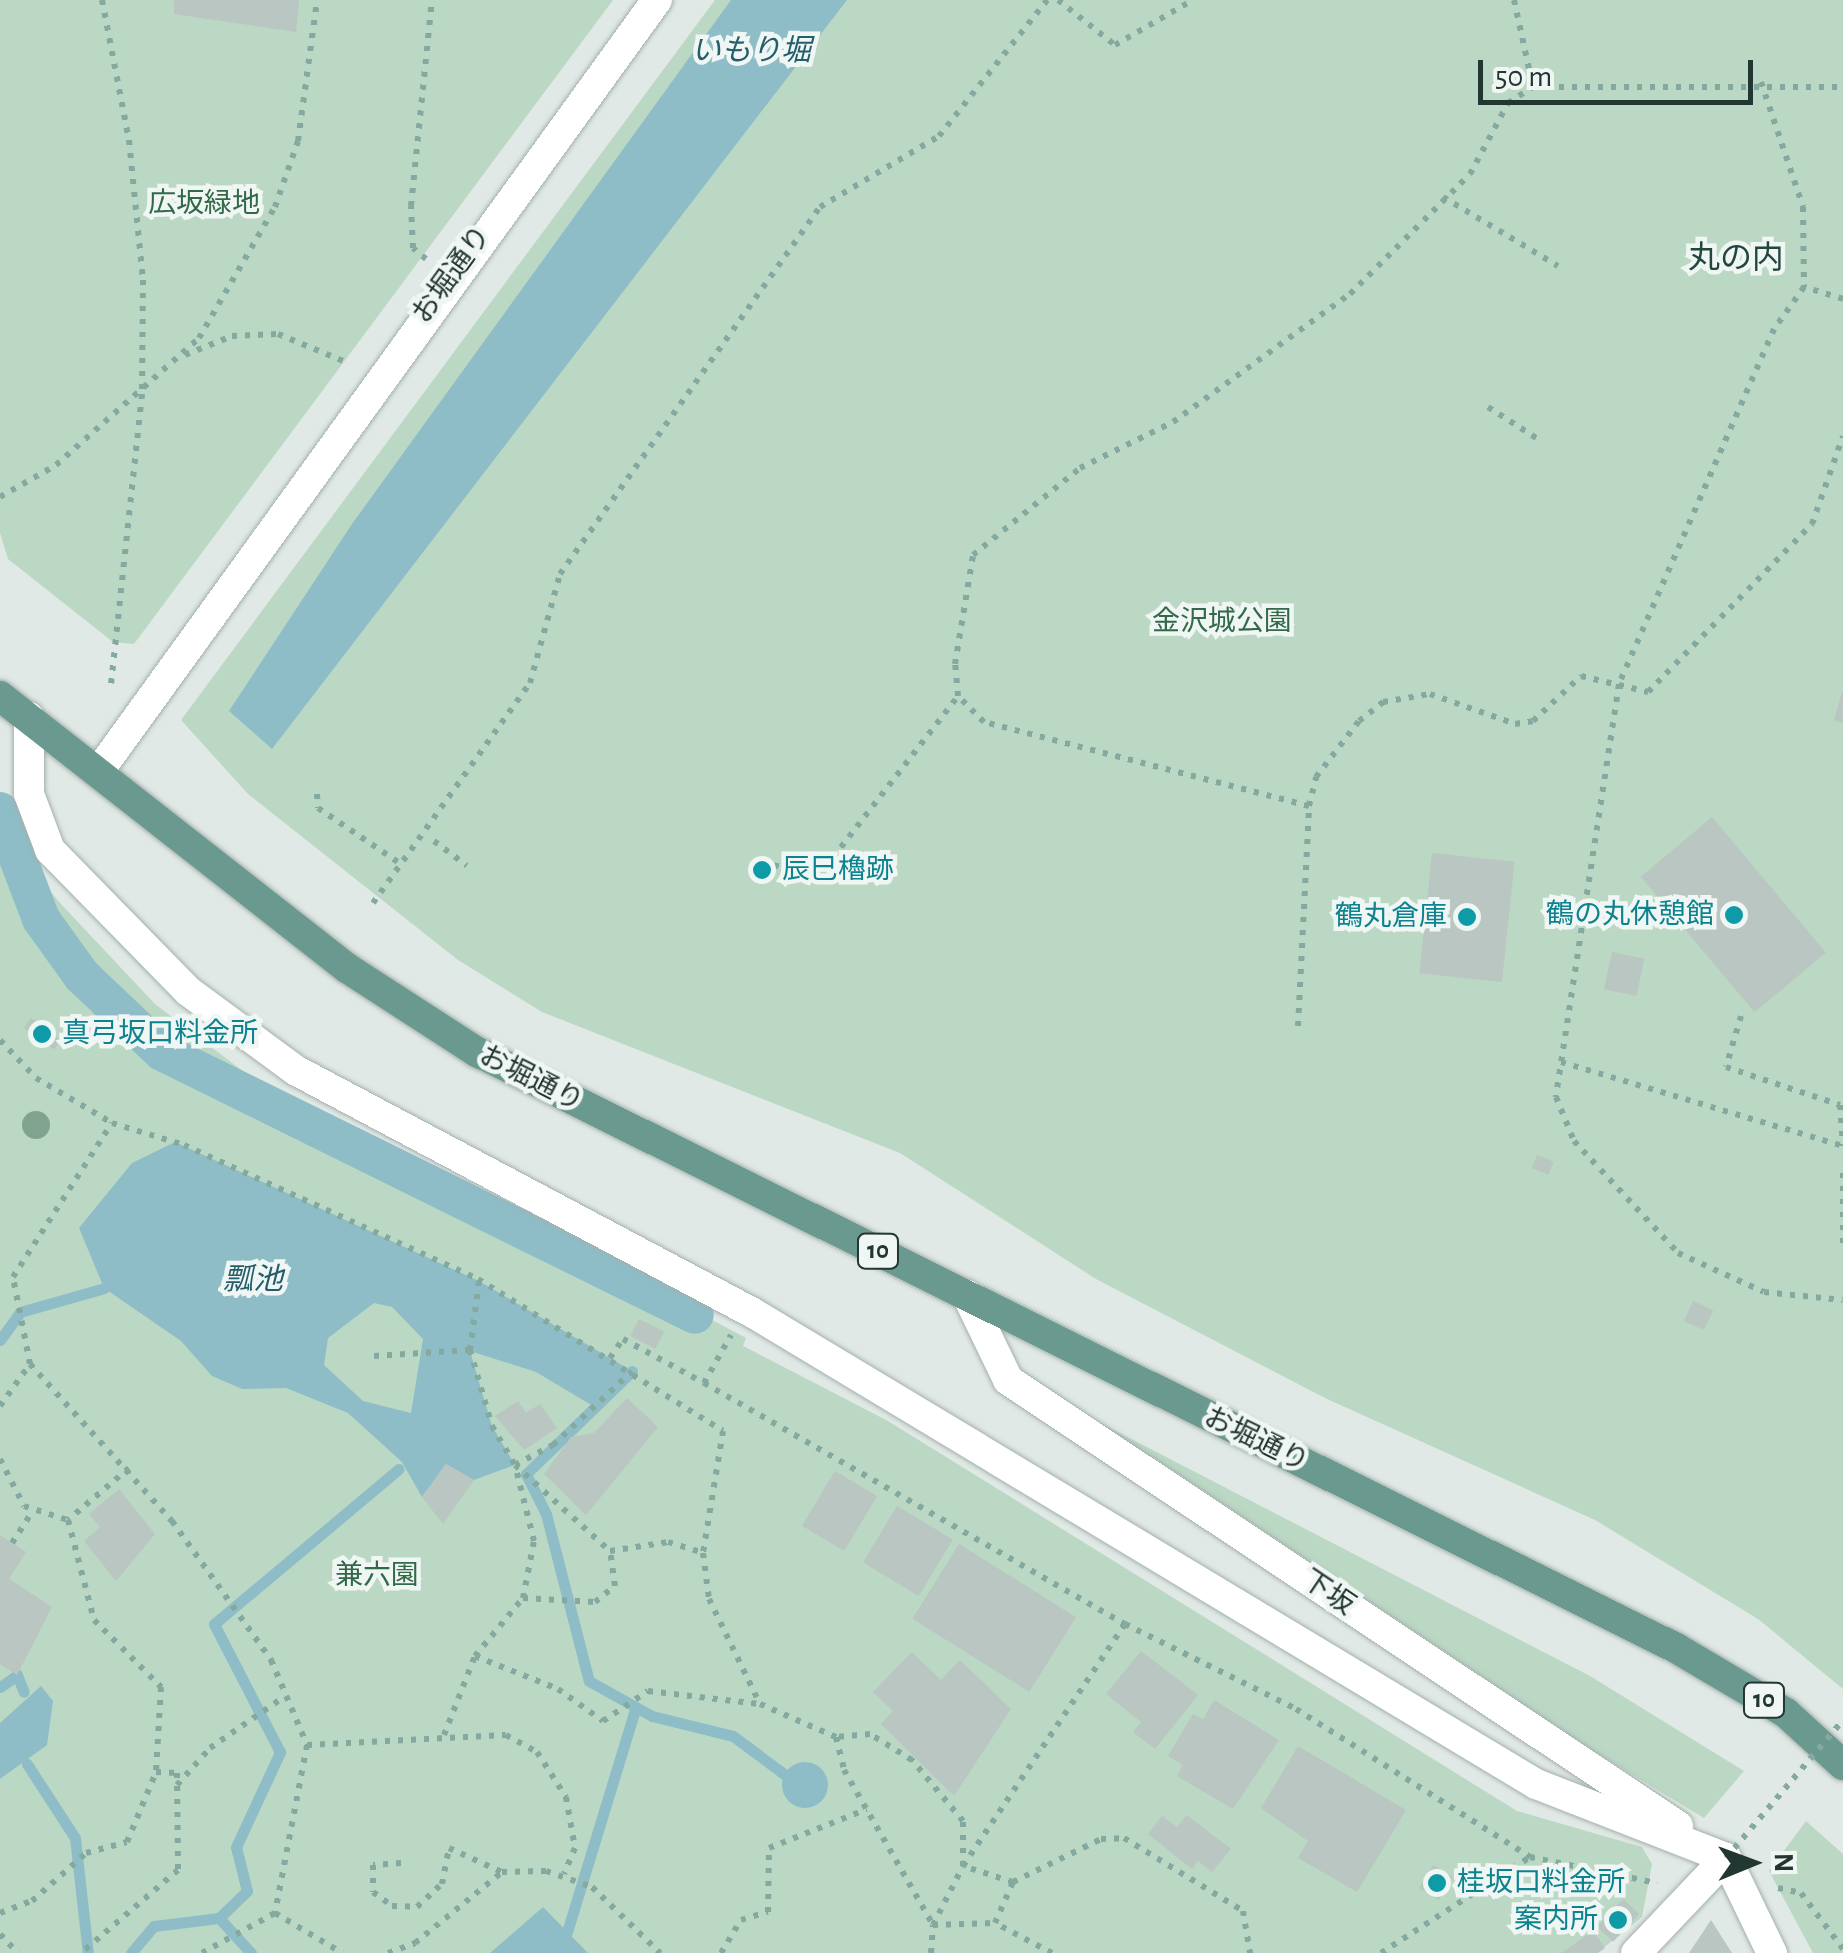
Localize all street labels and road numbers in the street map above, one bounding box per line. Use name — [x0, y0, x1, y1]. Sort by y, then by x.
street label: お堀通り — [405, 220, 499, 330]
street label: お堀通り — [473, 1039, 589, 1119]
road number: 10 — [856, 1231, 900, 1271]
street label: お堀通り — [1198, 1400, 1314, 1480]
street label: 下坂 — [1295, 1563, 1361, 1623]
road number: 10 — [1742, 1680, 1786, 1720]

